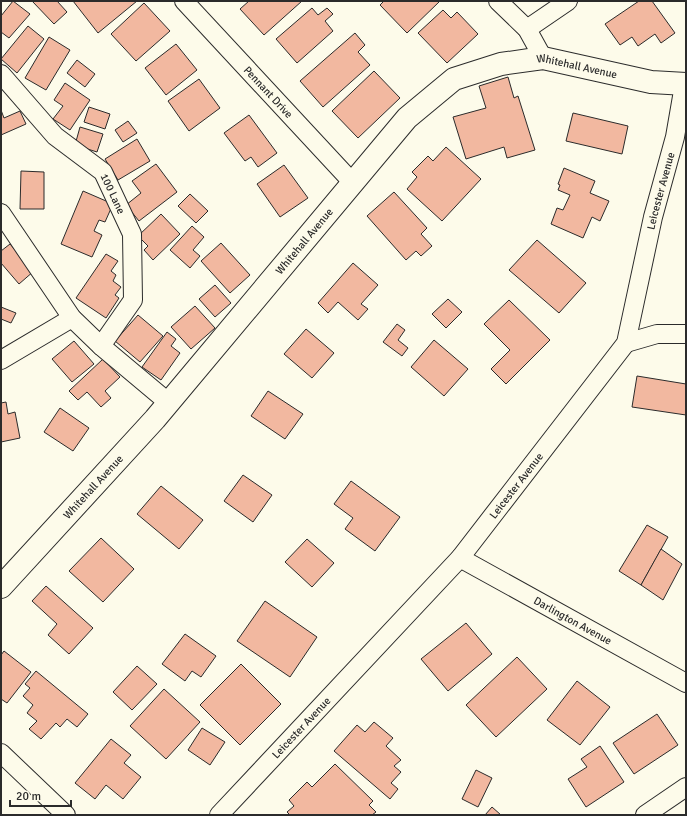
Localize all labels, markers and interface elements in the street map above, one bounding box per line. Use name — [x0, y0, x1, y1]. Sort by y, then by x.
street label: Whitehall Avenue — [536, 52, 618, 81]
street label: Pennant Drive — [241, 64, 295, 121]
street label: Leicester Avenue — [644, 151, 678, 231]
street label: 100 Lane — [98, 172, 128, 216]
street label: Whitehall Avenue — [273, 206, 336, 277]
street label: Leicester Avenue — [487, 450, 546, 521]
street label: Whitehall Avenue — [61, 452, 126, 522]
street label: Darlington Avenue — [531, 594, 614, 648]
street label: Leicester Avenue — [269, 694, 333, 761]
scale bar — [10, 782, 71, 808]
text: 20 m — [16, 789, 41, 804]

